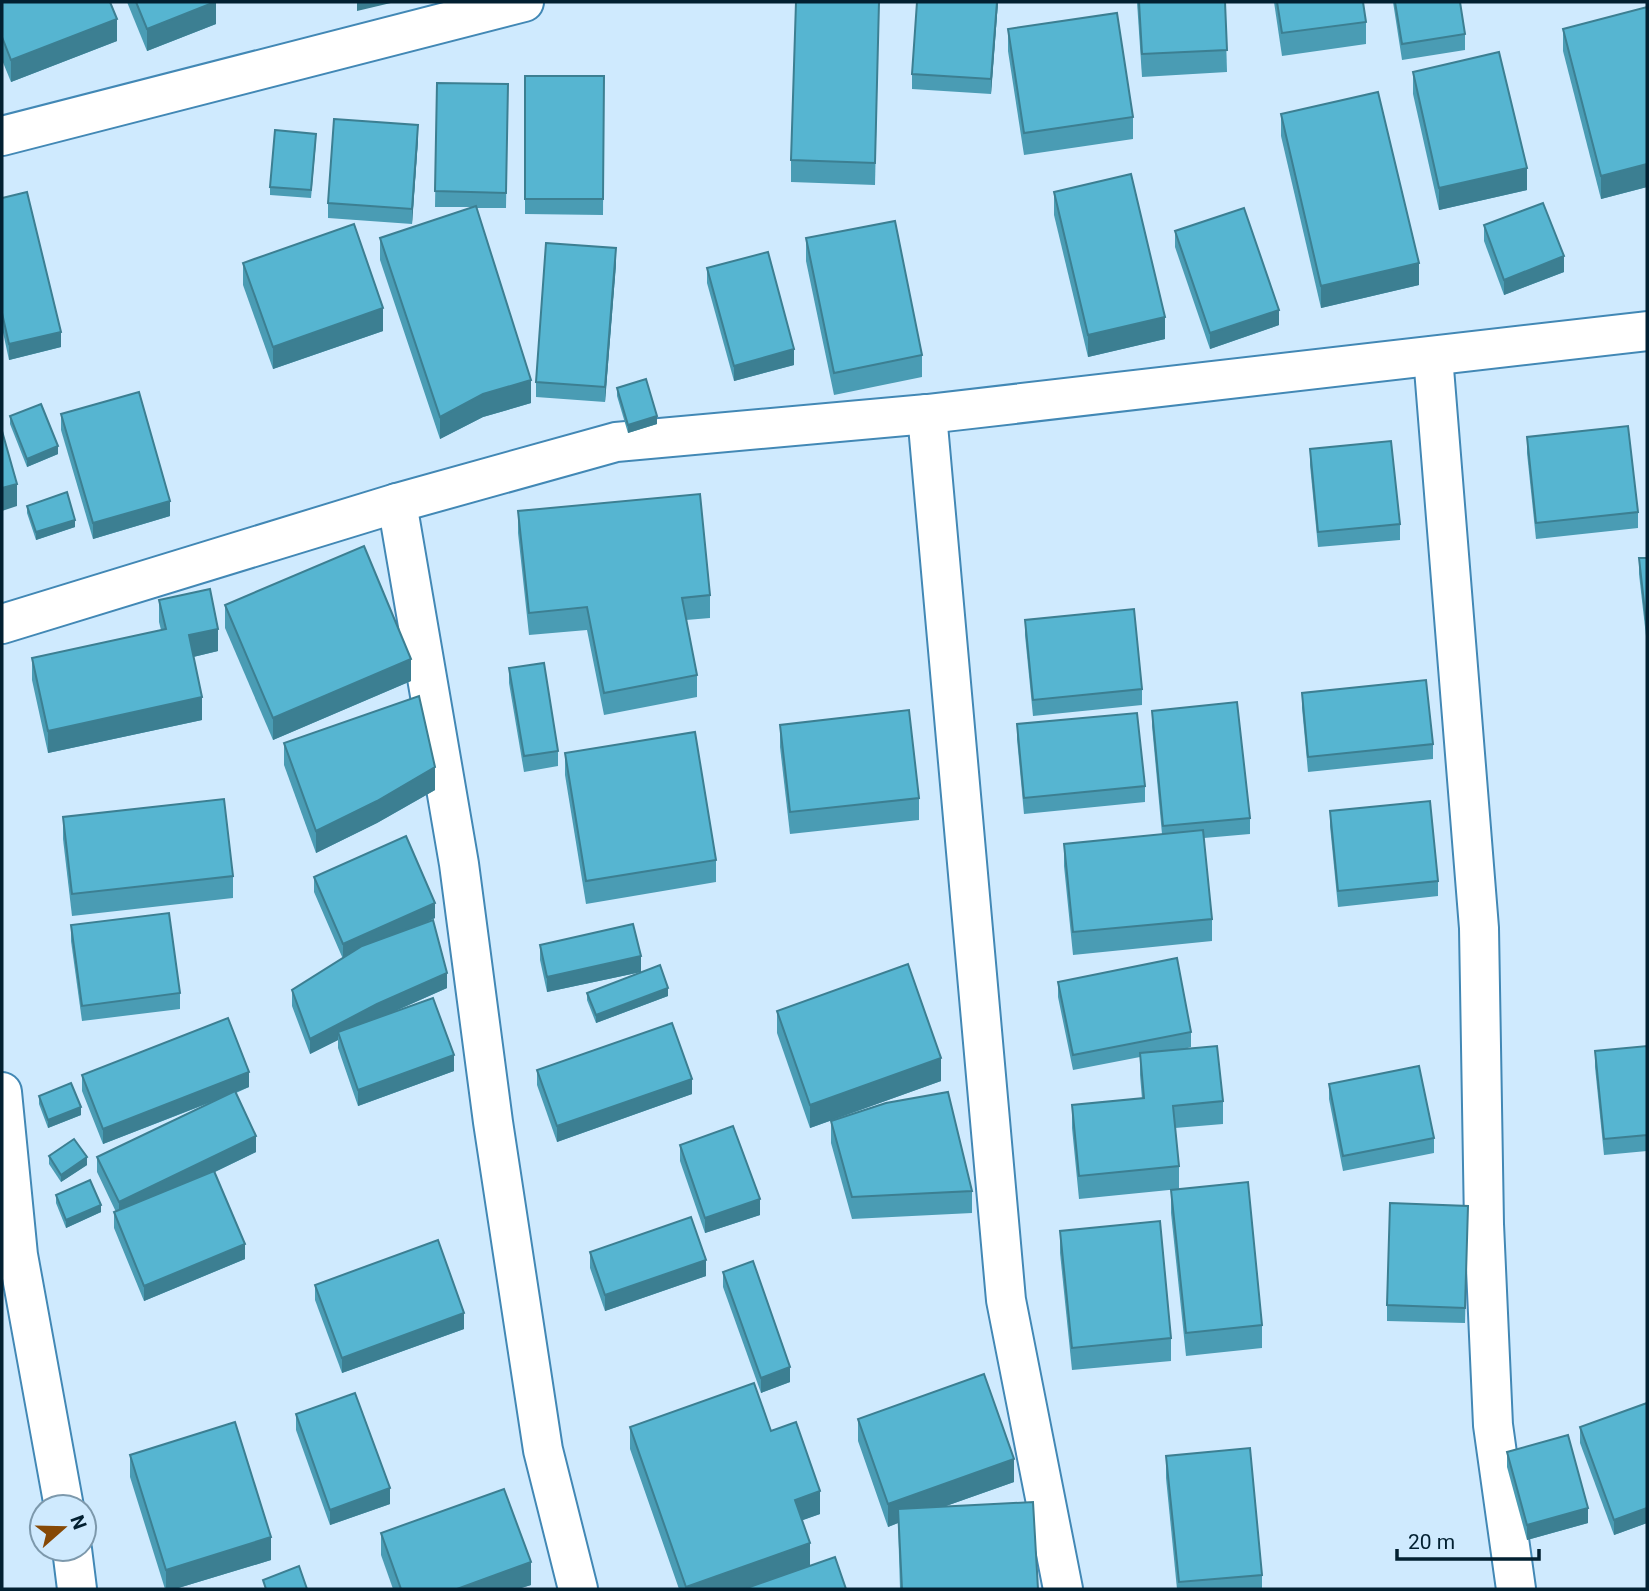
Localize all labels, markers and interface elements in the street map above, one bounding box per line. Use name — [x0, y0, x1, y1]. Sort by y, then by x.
north arrow — [28, 1493, 98, 1563]
text: N — [65, 1512, 92, 1533]
scale bar — [1397, 1518, 1539, 1562]
text: 20 m — [1408, 1530, 1455, 1554]

